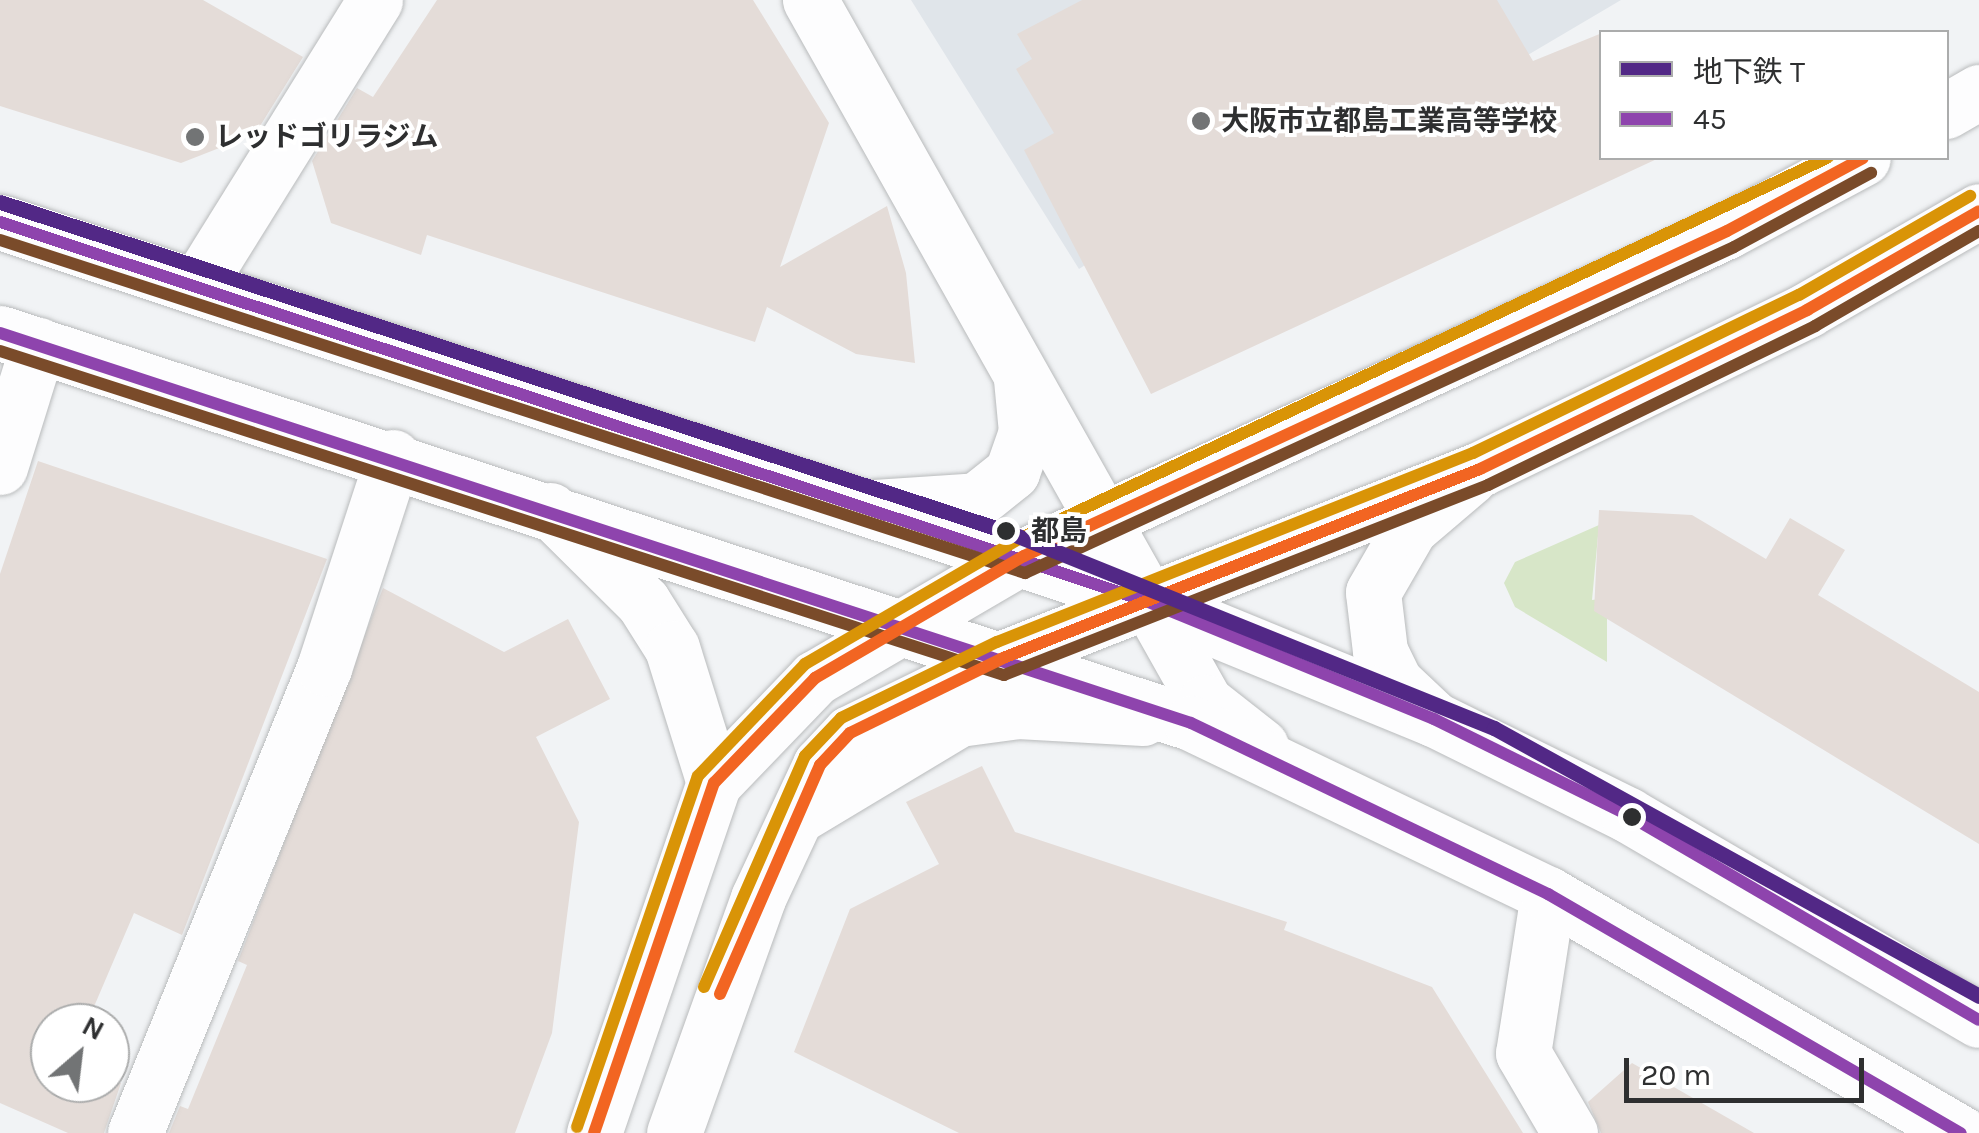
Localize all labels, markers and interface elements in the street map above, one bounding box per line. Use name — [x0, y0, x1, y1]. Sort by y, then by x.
legend — [1599, 30, 1949, 160]
text: 地下鉄 T — [1693, 54, 1805, 90]
text: 45 — [1693, 101, 1727, 137]
place label: 大阪市立都島工業高等学校 — [1221, 104, 1557, 138]
marker: 大阪市立都島工業高等学校 — [1190, 110, 1212, 132]
place label: レッドゴリラジム — [215, 120, 439, 154]
marker: レッドゴリラジム — [184, 126, 206, 148]
place label: 都島 — [1031, 514, 1087, 548]
marker: 都島 — [990, 515, 1022, 547]
unlabelled marker — [1622, 807, 1642, 827]
north arrow — [30, 1003, 130, 1103]
text: N — [77, 1009, 110, 1047]
scale bar — [1629, 1038, 1869, 1100]
text: 20 m — [1641, 1057, 1711, 1093]

